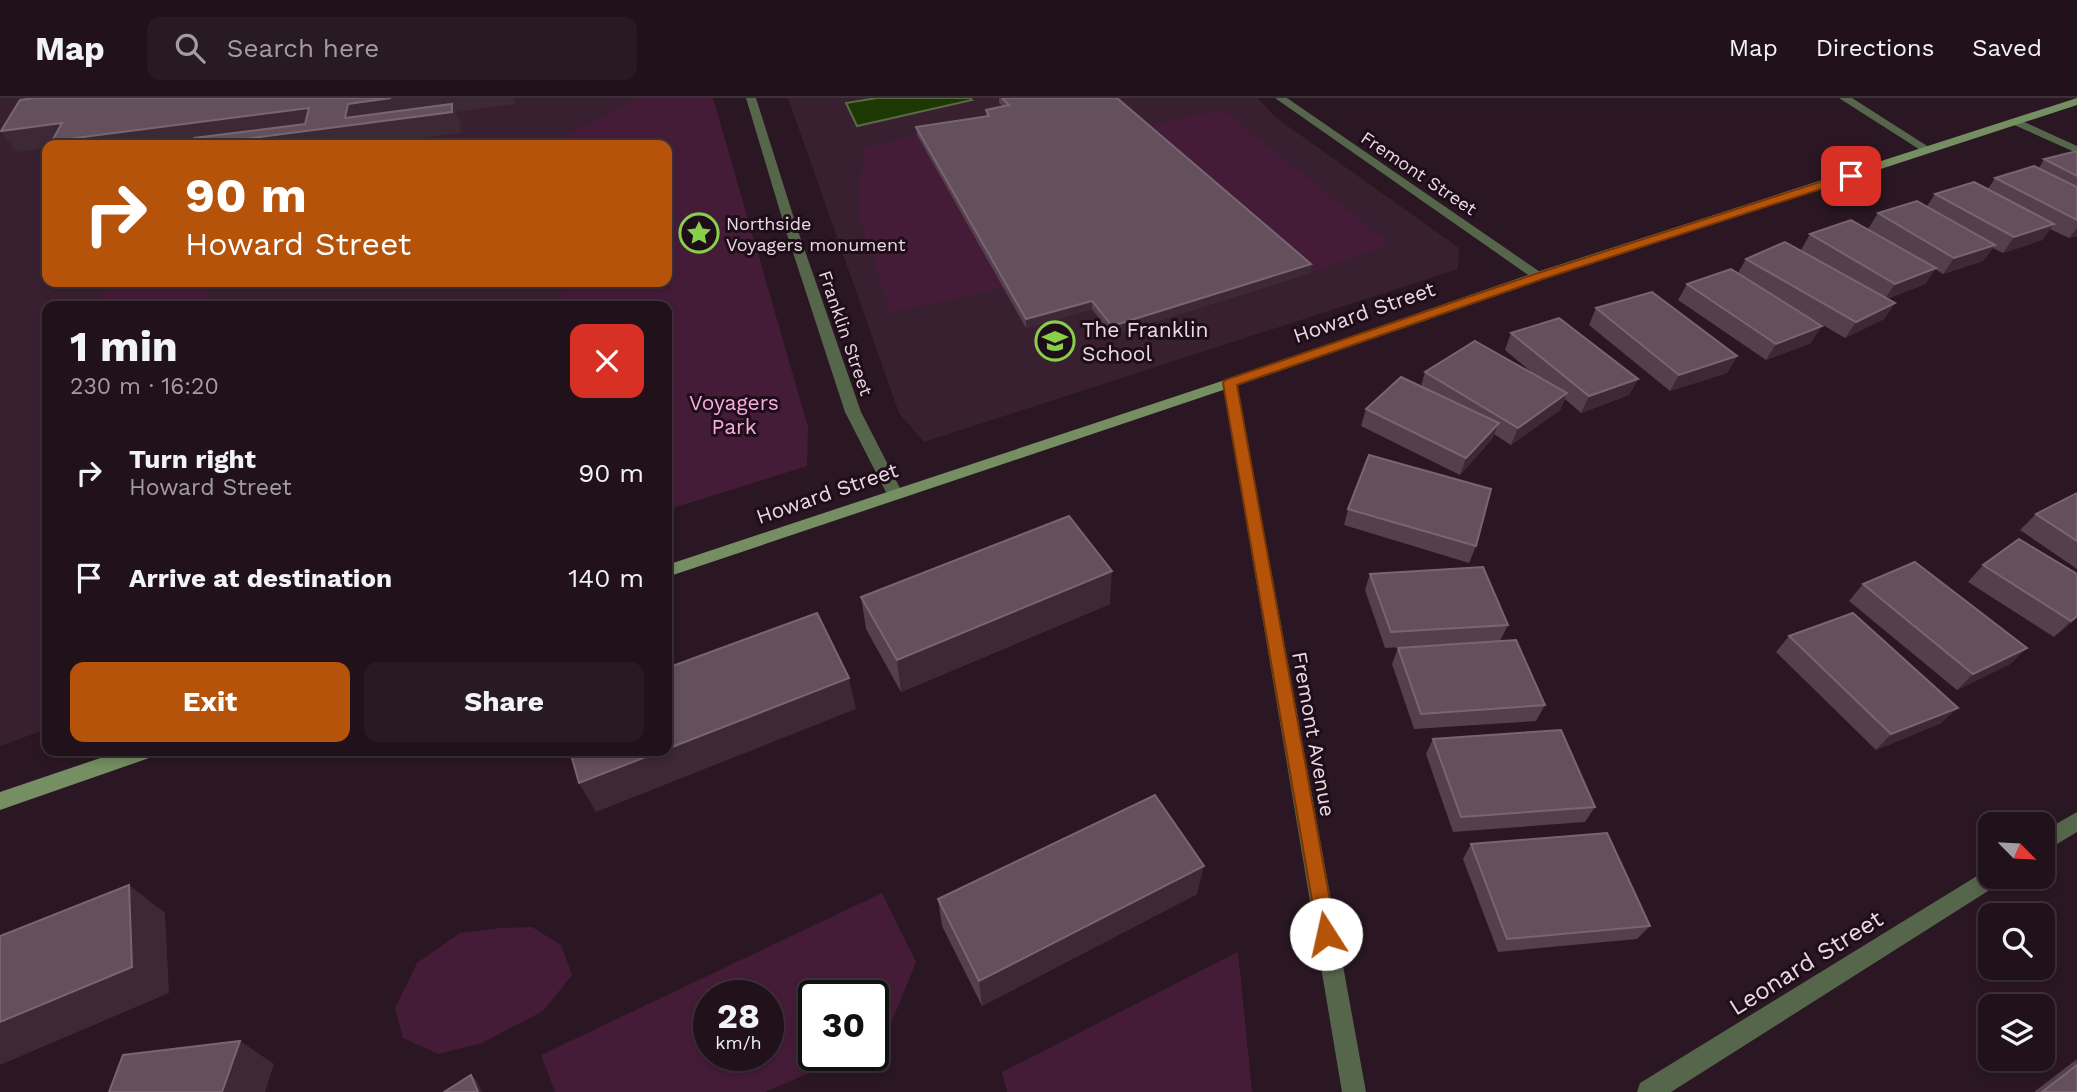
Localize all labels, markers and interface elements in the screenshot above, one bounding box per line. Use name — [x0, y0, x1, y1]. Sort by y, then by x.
search box — [147, 17, 637, 80]
text: Map — [35, 29, 105, 68]
icon: search — [171, 29, 209, 67]
text: Search here — [227, 33, 379, 63]
text: Map — [1729, 34, 1778, 62]
text: Directions — [1816, 34, 1934, 62]
text: Saved — [1972, 34, 2042, 62]
street label: Fremont Street — [1357, 127, 1481, 220]
pin — [1821, 146, 1881, 206]
icon: arrive — [1832, 157, 1870, 195]
text: 90 m — [185, 166, 307, 224]
icon: right — [70, 168, 161, 259]
place icon: Northside Voyagers monument — [678, 212, 720, 254]
place label: Northside Voyagers monument — [726, 213, 906, 255]
text: Howard Street — [185, 225, 411, 263]
street label: Franklin Street — [815, 268, 877, 399]
street label: Howard Street — [1290, 276, 1438, 348]
place label: The Franklin School — [1082, 317, 1209, 366]
school or university icon: The Franklin School — [1034, 320, 1076, 362]
text: 1 min — [70, 322, 178, 371]
button: close — [570, 324, 644, 398]
text: 230 m · 16:20 — [70, 373, 219, 400]
park label: Voyagers Park — [689, 390, 779, 439]
text: Turn right — [129, 444, 256, 474]
icon: right — [70, 454, 108, 492]
street label: Howard Street — [753, 457, 901, 529]
text: 90 m — [578, 458, 644, 488]
text: Howard Street — [129, 474, 292, 501]
icon: arrive — [70, 559, 108, 597]
text: Arrive at destination — [129, 563, 392, 593]
text: 140 m — [568, 563, 644, 593]
street label: Fremont Avenue — [1287, 650, 1341, 818]
button: Exit — [70, 662, 350, 742]
button: Share — [364, 662, 644, 742]
north arrow — [1978, 812, 2054, 889]
map controls — [1978, 812, 2055, 1071]
position arrow — [1289, 897, 1363, 971]
button: search — [1978, 903, 2055, 980]
street label: Leonard Street — [1724, 905, 1888, 1021]
speed limit sign: 30 — [798, 980, 889, 1071]
button: layers — [1978, 994, 2055, 1071]
text: 28 — [717, 995, 760, 1037]
text: km/h — [715, 1032, 762, 1053]

